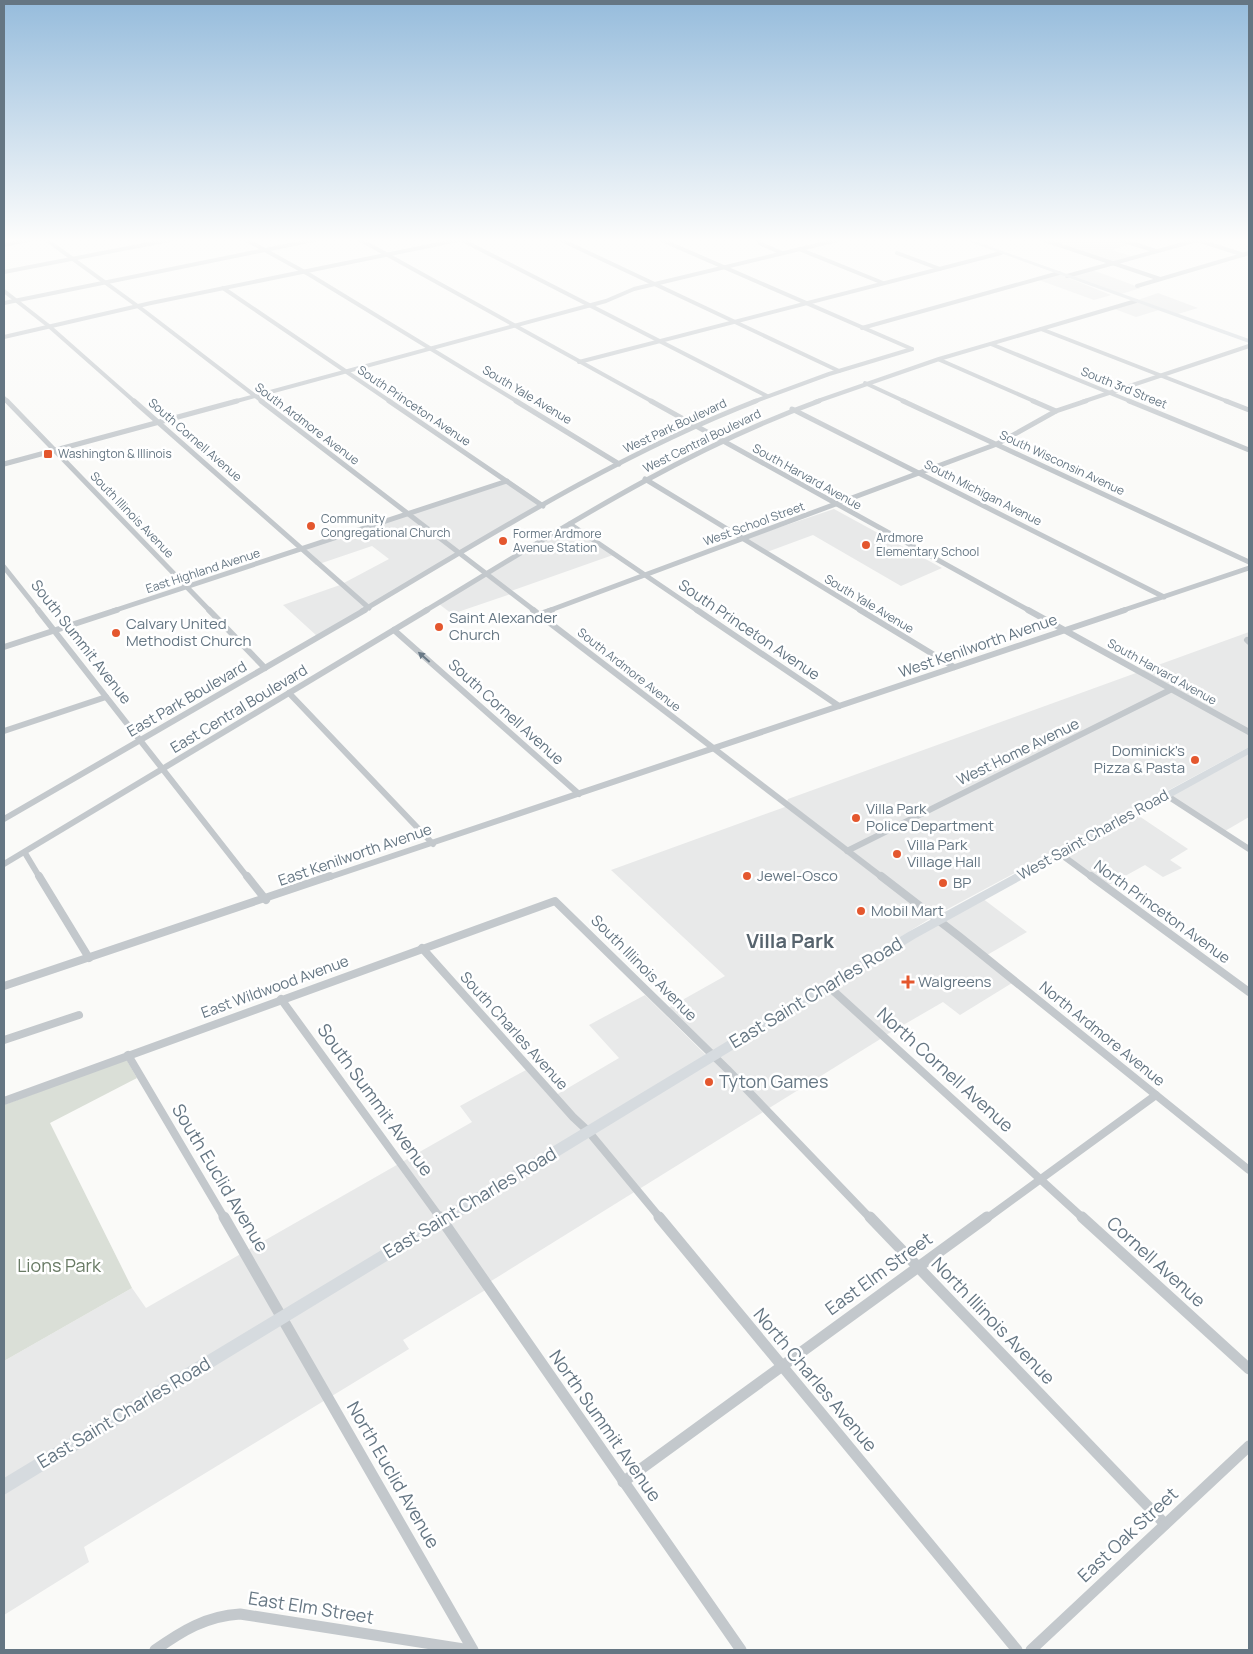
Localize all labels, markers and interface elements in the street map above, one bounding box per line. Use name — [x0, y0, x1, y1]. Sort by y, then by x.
street label: South Princeton Avenue — [354, 361, 474, 450]
street label: South Yale Avenue — [479, 361, 575, 428]
street label: South 3rd Street — [1079, 363, 1170, 413]
street label: South Ardmore Avenue — [252, 379, 363, 469]
street label: South Cornell Avenue — [145, 394, 246, 485]
street label: West Park Boulevard — [620, 394, 729, 457]
street label: West Central Boulevard — [640, 405, 764, 477]
street label: South Wisconsin Avenue — [997, 426, 1128, 499]
street label: South Harvard Avenue — [750, 439, 865, 514]
place label: Washington & Illinois — [58, 445, 172, 462]
marker: Washington & Illinois — [42, 448, 54, 460]
street label: South Michigan Avenue — [922, 456, 1045, 530]
street label: South Illinois Avenue — [87, 468, 178, 562]
street label: West School Street — [701, 497, 807, 550]
place label: Community Congregational Church — [321, 510, 450, 541]
marker: Community Congregational Church — [305, 520, 317, 532]
place label: Former Ardmore Avenue Station — [513, 525, 602, 556]
place label: Ardmore Elementary School — [876, 529, 979, 560]
marker: Former Ardmore Avenue Station — [497, 535, 509, 547]
marker: Ardmore Elementary School — [860, 539, 872, 551]
street label: East Highland Avenue — [143, 544, 262, 597]
street label: South Yale Avenue — [821, 570, 917, 637]
street label: South Princeton Avenue — [674, 574, 824, 685]
street label: South Summit Avenue — [26, 575, 137, 708]
place label: Saint Alexander Church — [449, 607, 558, 645]
street label: West Kenilworth Avenue — [896, 608, 1060, 683]
place label: Calvary United Methodist Church — [126, 613, 252, 651]
marker: Saint Alexander Church — [433, 621, 445, 633]
street label: South Ardmore Avenue — [574, 624, 685, 715]
marker: Calvary United Methodist Church — [110, 627, 122, 639]
street label: South Harvard Avenue — [1105, 634, 1220, 709]
one-way arrow — [419, 651, 431, 663]
street label: South Cornell Avenue — [444, 654, 569, 769]
street label: East Park Boulevard — [123, 656, 251, 741]
street label: East Central Boulevard — [166, 659, 311, 758]
street label: West Home Avenue — [953, 713, 1083, 790]
place label: Dominick's Pizza & Pasta — [1094, 740, 1185, 778]
marker: Dominick's Pizza & Pasta — [1189, 754, 1201, 766]
street label: West Saint Charles Road — [1013, 784, 1172, 885]
place label: Villa Park Police Department — [866, 798, 994, 836]
marker: Villa Park Police Department — [850, 812, 862, 824]
street label: East Kenilworth Avenue — [275, 818, 435, 891]
place label: Villa Park Village Hall — [907, 834, 981, 872]
marker: Villa Park Village Hall — [891, 848, 903, 860]
street label: North Princeton Avenue — [1090, 855, 1235, 968]
place label: Jewel-Osco — [757, 865, 838, 886]
marker: Jewel-Osco — [741, 870, 753, 882]
place label: BP — [953, 872, 971, 893]
marker: BP — [937, 877, 949, 889]
place label: Mobil Mart — [871, 900, 944, 921]
marker: Mobil Mart — [855, 905, 867, 917]
street label: South Illinois Avenue — [587, 910, 702, 1026]
district label: Villa Park — [746, 927, 835, 954]
street label: East Saint Charles Road — [725, 931, 906, 1053]
street label: East Wildwood Avenue — [198, 950, 352, 1023]
street label: South Charles Avenue — [455, 967, 573, 1095]
place label: Walgreens — [918, 971, 992, 992]
marker: Walgreens — [902, 976, 914, 988]
street label: North Ardmore Avenue — [1035, 976, 1170, 1091]
street label: North Cornell Avenue — [872, 1002, 1019, 1137]
street label: South Summit Avenue — [312, 1018, 439, 1180]
place label: Tyton Games — [719, 1069, 828, 1093]
marker: Tyton Games — [703, 1076, 715, 1088]
street label: South Euclid Avenue — [167, 1099, 275, 1256]
street label: East Saint Charles Road — [379, 1141, 560, 1263]
street label: Cornell Avenue — [1102, 1211, 1211, 1312]
street label: East Elm Street — [820, 1226, 937, 1320]
street label: North Illinois Avenue — [927, 1252, 1061, 1389]
park label: Lions Park — [17, 1253, 102, 1277]
street label: North Charles Avenue — [749, 1303, 883, 1456]
street label: North Summit Avenue — [544, 1345, 667, 1506]
street label: East Saint Charles Road — [33, 1351, 214, 1473]
street label: North Euclid Avenue — [342, 1397, 446, 1552]
street label: East Oak Street — [1072, 1482, 1183, 1587]
street label: East Elm Street — [247, 1585, 376, 1629]

